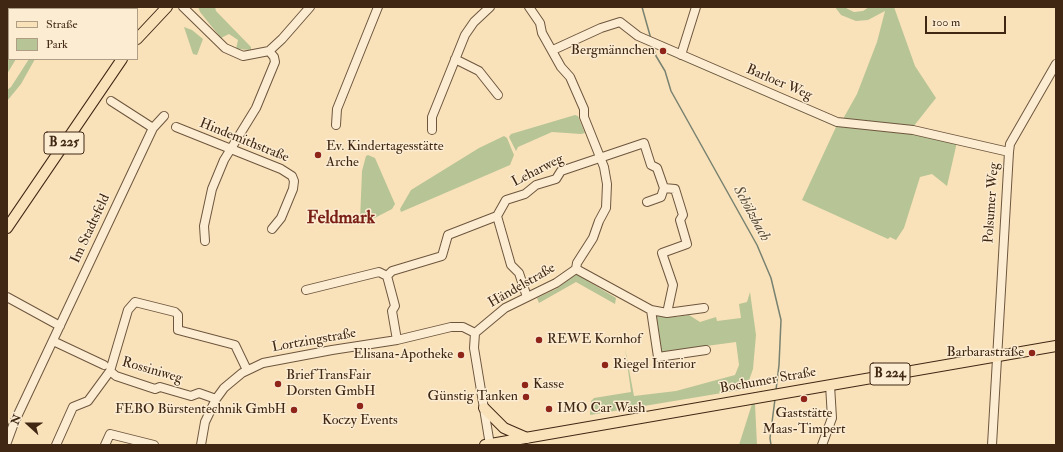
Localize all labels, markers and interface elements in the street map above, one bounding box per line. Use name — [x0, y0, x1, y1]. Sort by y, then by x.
legend — [8, 8, 138, 60]
scale bar — [927, 8, 1008, 34]
text: 100 m — [932, 15, 960, 30]
text: Straße — [46, 17, 77, 32]
text: Park — [46, 37, 68, 52]
place label: Bergmännchen — [571, 43, 655, 59]
marker: Bergmännchen — [658, 46, 668, 56]
street label: Barloer Weg — [743, 62, 815, 104]
street label: Hindemithstraße — [197, 115, 291, 167]
road number: B 225 — [44, 132, 84, 154]
place label: Ev. Kindertagesstätte Arche — [326, 139, 444, 172]
marker: Ev. Kindertagesstätte Arche — [313, 150, 323, 160]
street label: Leharweg — [509, 151, 567, 191]
street label: Polsumer Weg — [981, 162, 1003, 244]
water label: Schölzbach — [728, 183, 774, 245]
street label: Im Stadtsfeld — [68, 192, 114, 266]
district label: Feldmark — [307, 208, 375, 230]
street label: Händelstraße — [486, 260, 558, 312]
street label: Lortzingstraße — [271, 325, 357, 357]
place label: REWE Kornhof — [547, 332, 642, 348]
marker: REWE Kornhof — [534, 335, 544, 345]
place label: Barbarastraße — [947, 345, 1024, 361]
place label: Elisana-Apotheke — [353, 347, 453, 363]
marker: Barbarastraße — [1027, 348, 1037, 358]
marker: Elisana-Apotheke — [456, 350, 466, 360]
street label: Rossiniweg — [120, 354, 184, 388]
place label: Riegel Interior — [613, 357, 696, 373]
marker: Riegel Interior — [600, 360, 610, 370]
road number: B 224 — [870, 363, 910, 385]
street label: Bochumer Straße — [718, 364, 818, 398]
place label: BriefTransFair Dorsten GmbH — [286, 368, 375, 400]
place label: Kasse — [533, 377, 564, 393]
marker: BriefTransFair Dorsten GmbH — [273, 379, 283, 389]
marker: Kasse — [520, 380, 530, 390]
place label: Günstig Tanken — [428, 389, 518, 405]
marker: Günstig Tanken — [521, 392, 531, 402]
marker: Gaststätte Maas-Timpert — [799, 394, 809, 404]
marker: Koczy Events — [355, 401, 365, 411]
place label: IMO Car Wash — [557, 401, 645, 417]
place label: FEBO Bürstentechnik GmbH — [115, 402, 286, 418]
north arrow — [8, 404, 48, 444]
marker: IMO Car Wash — [544, 404, 554, 414]
marker: FEBO Bürstentechnik GmbH — [289, 405, 299, 415]
place label: Gaststätte Maas-Timpert — [762, 406, 846, 438]
text: N — [8, 413, 24, 426]
place label: Koczy Events — [322, 413, 398, 429]

